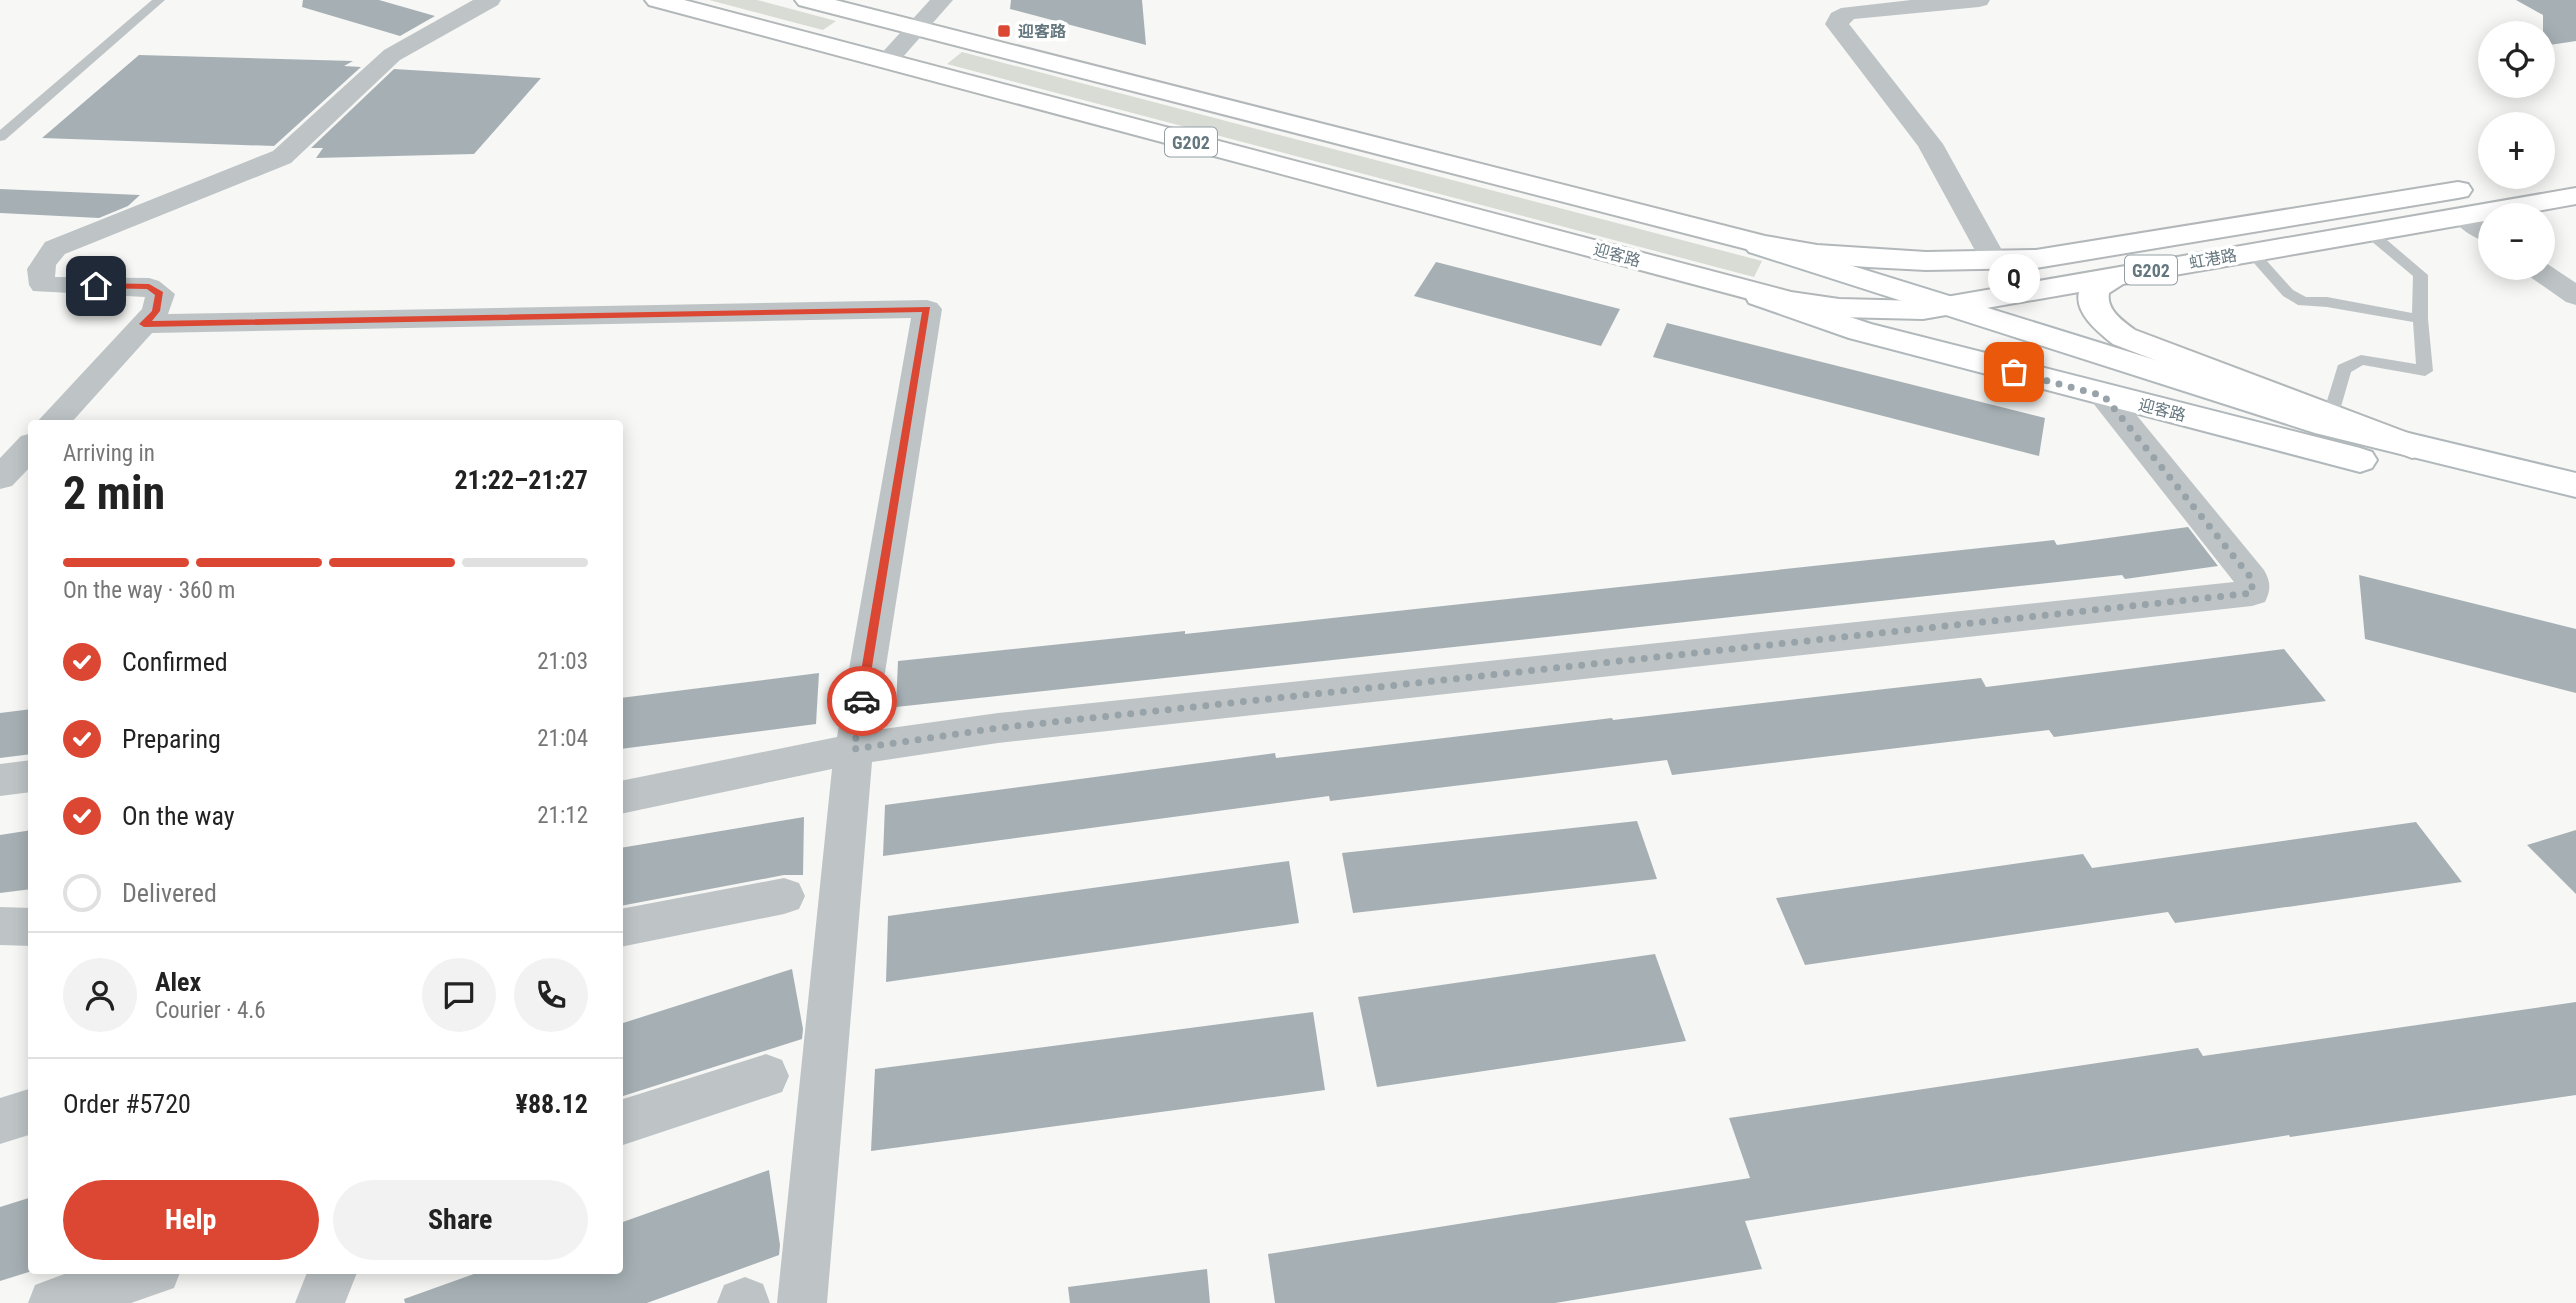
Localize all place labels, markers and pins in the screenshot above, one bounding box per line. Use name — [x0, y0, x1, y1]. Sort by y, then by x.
place label: 迎客路 — [1018, 22, 1066, 41]
marker: 迎客路 — [996, 23, 1012, 39]
callout: Q — [1988, 253, 2040, 302]
pin — [66, 256, 126, 316]
pin — [1984, 342, 2044, 402]

